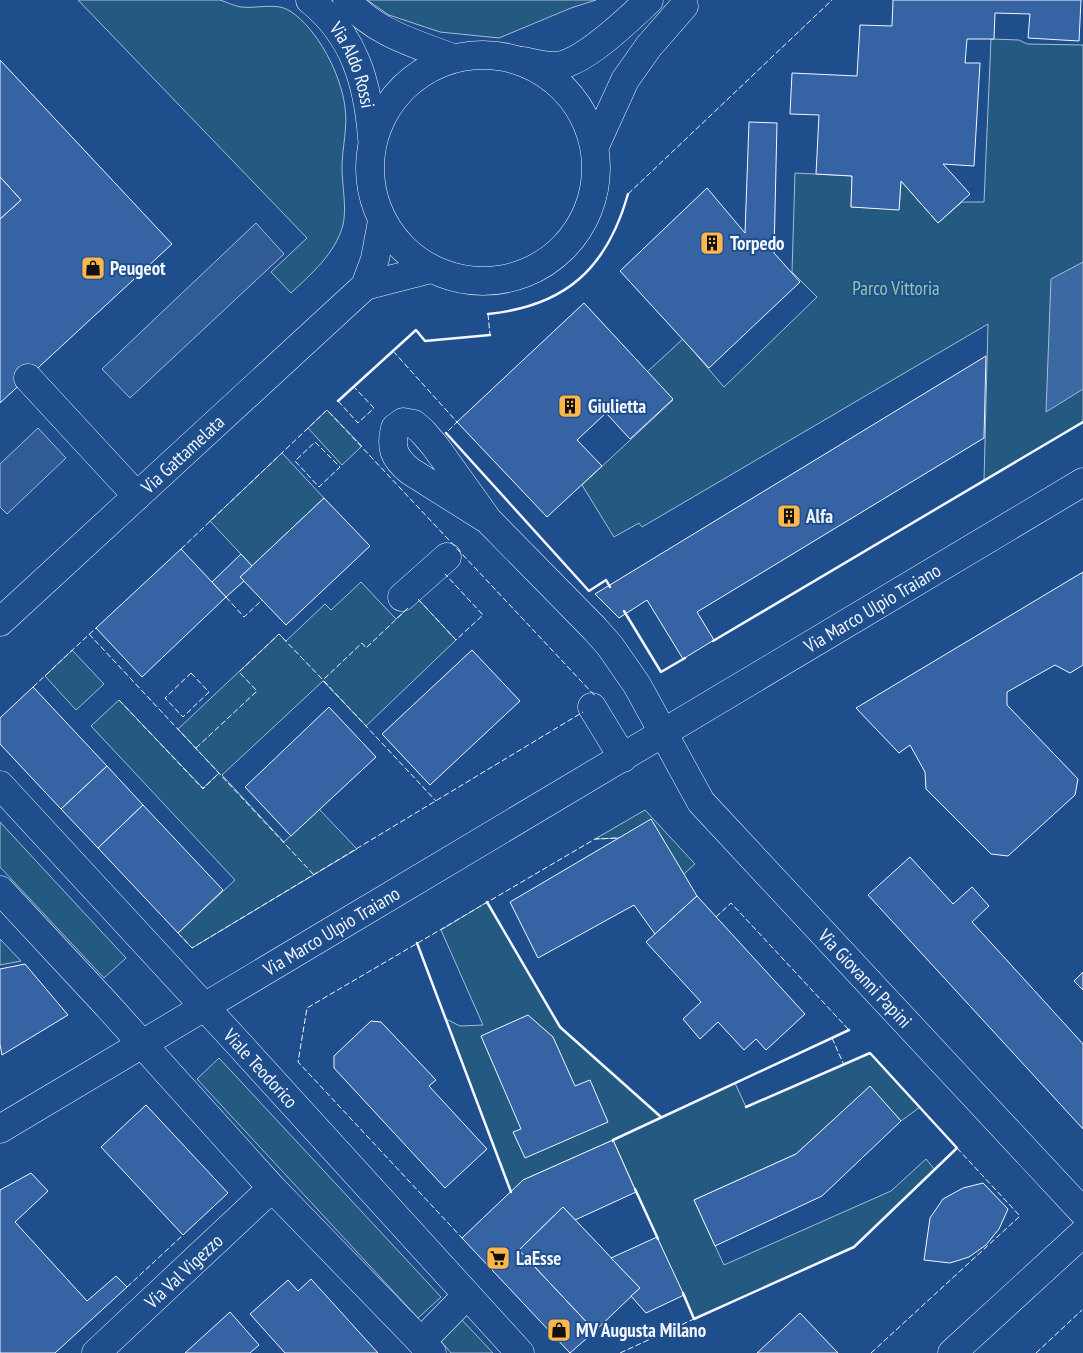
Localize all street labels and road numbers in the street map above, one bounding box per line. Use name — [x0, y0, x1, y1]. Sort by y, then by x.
street label: Via Aldo Rossi — [324, 16, 380, 110]
street label: Via Gattamelata — [135, 410, 229, 499]
street label: Via Marco Ulpio Traiano — [799, 558, 945, 658]
street label: Via Marco Ulpio Traiano — [258, 881, 404, 982]
street label: Via Giovanni Papini — [813, 923, 917, 1033]
street label: Viale Teodorico — [218, 1023, 303, 1113]
street label: Via Val Vigezzo — [139, 1229, 228, 1314]

